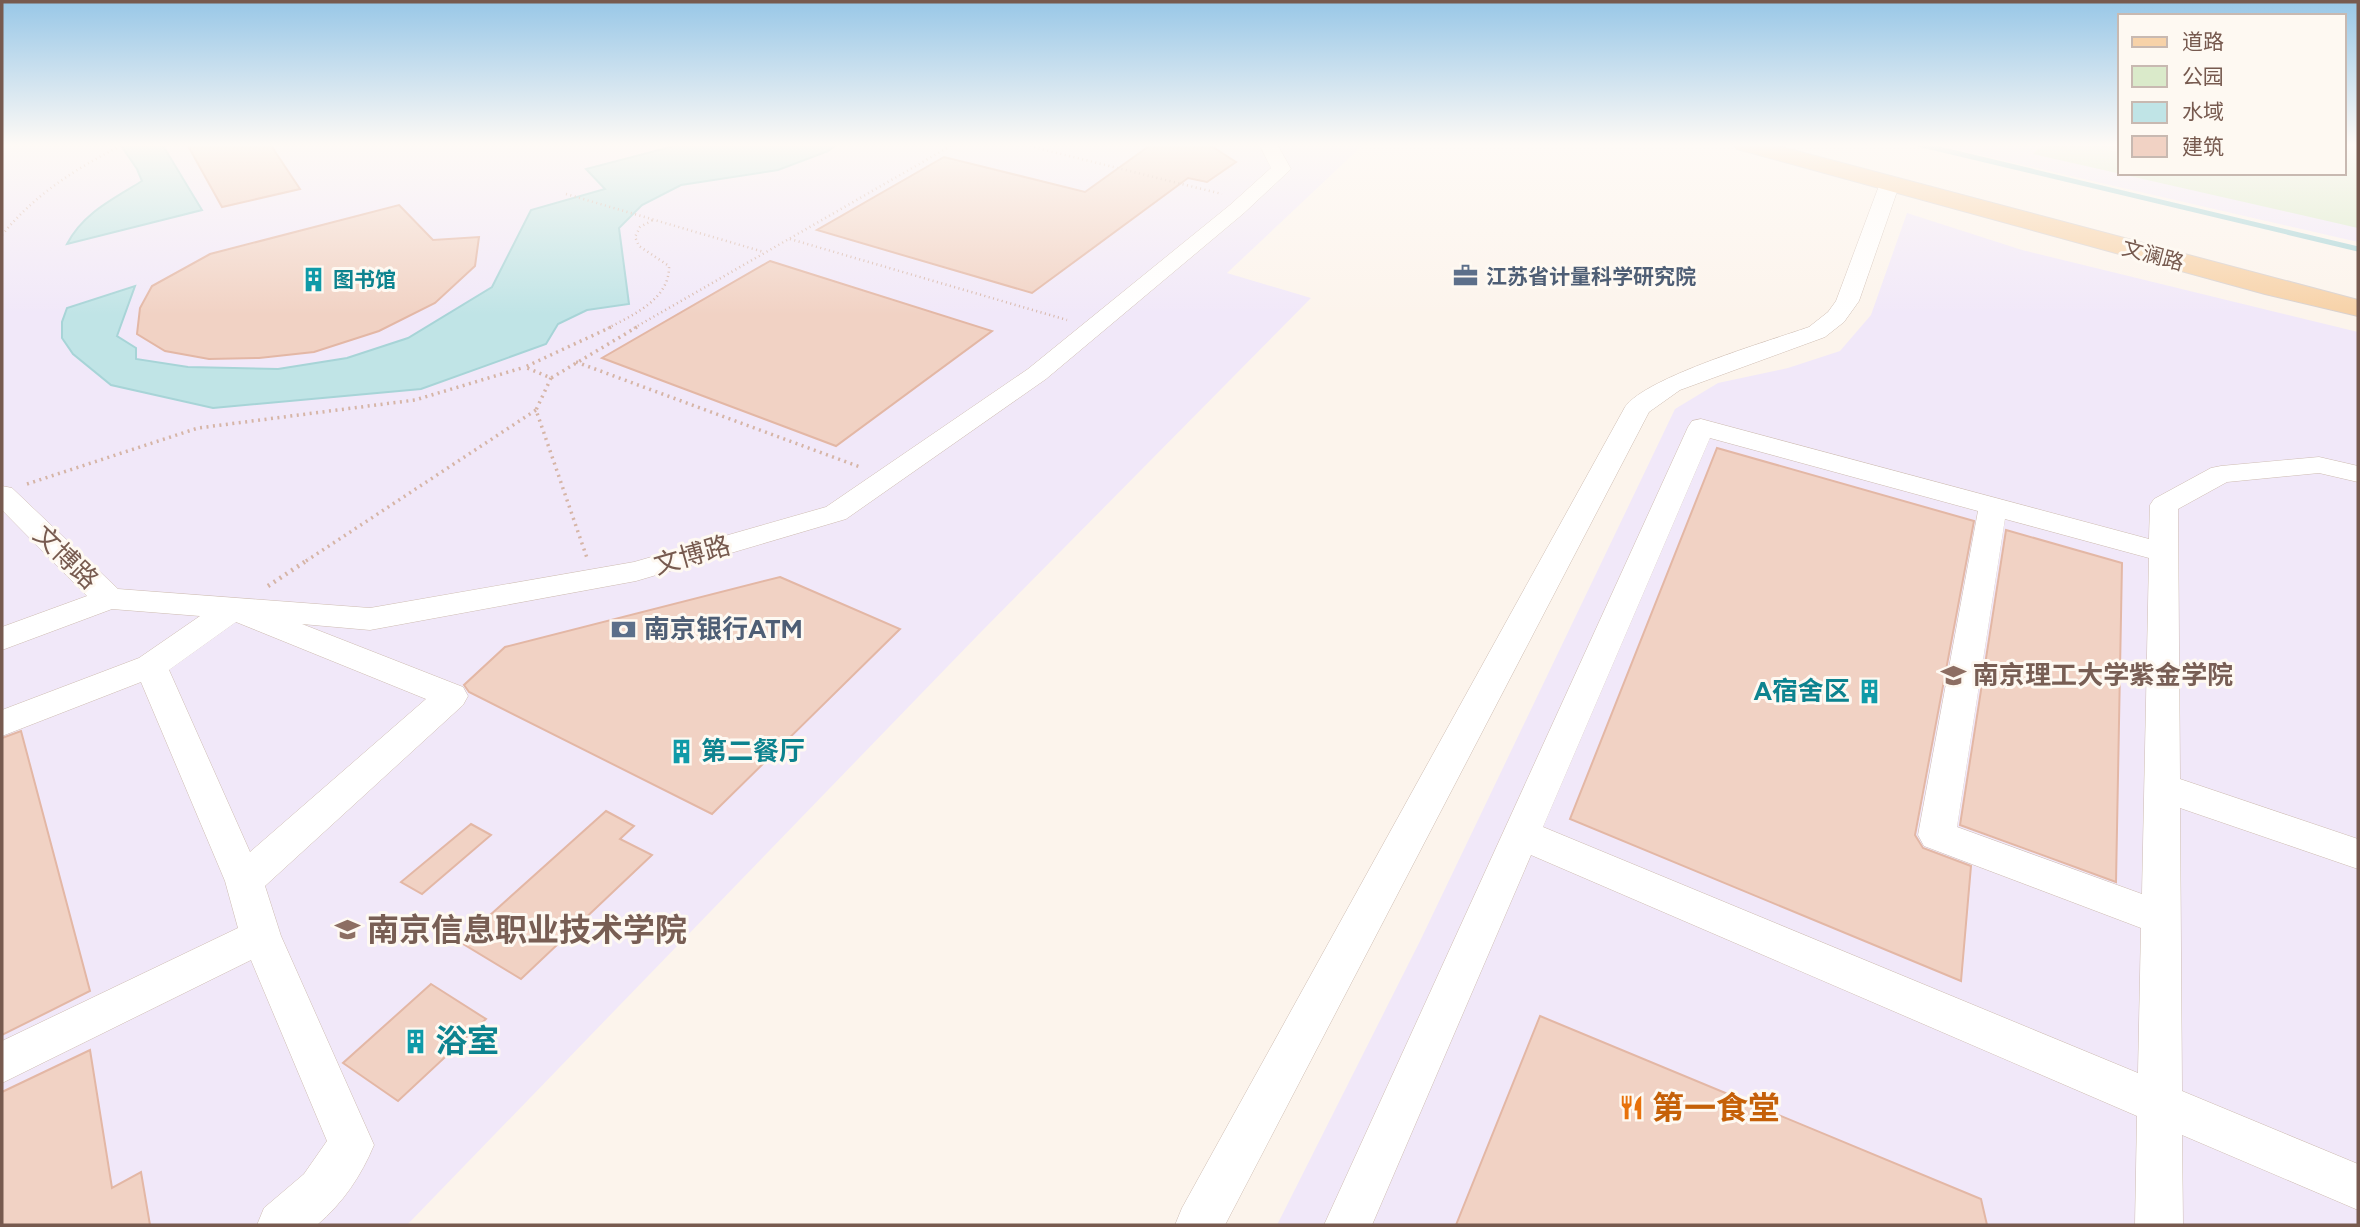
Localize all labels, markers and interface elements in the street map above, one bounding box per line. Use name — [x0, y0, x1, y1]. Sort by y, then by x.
legend — [2118, 14, 2346, 175]
text: 道路 — [2182, 29, 2224, 54]
text: 公园 — [2182, 64, 2224, 89]
text: 水域 — [2182, 99, 2224, 124]
text: 建筑 — [2182, 134, 2224, 159]
street label: 文澜路 — [2119, 235, 2187, 275]
office icon: 江苏省计量科学研究院 — [1452, 262, 1480, 290]
place label: 江苏省计量科学研究院 — [1486, 264, 1696, 289]
building icon: 图书馆 — [299, 265, 327, 293]
place label: 图书馆 — [333, 267, 396, 292]
street label: 文博路 — [27, 518, 105, 596]
street label: 文博路 — [650, 529, 734, 581]
place label: 南京银行ATM — [644, 613, 803, 645]
bank icon: 南京银行ATM — [610, 615, 638, 643]
place label: 南京理工大学紫金学院 — [1973, 659, 2233, 691]
school or university icon: 南京理工大学紫金学院 — [1939, 661, 1967, 689]
place label: A宿舍区 — [1753, 675, 1850, 707]
building icon: A宿舍区 — [1856, 677, 1884, 705]
place label: 第二餐厅 — [701, 735, 805, 767]
building icon: 第二餐厅 — [667, 737, 695, 765]
place label: 南京信息职业技术学院 — [367, 911, 687, 949]
school or university icon: 南京信息职业技术学院 — [333, 916, 361, 944]
place label: 浴室 — [435, 1022, 499, 1060]
building icon: 浴室 — [401, 1027, 429, 1055]
place label: 第一食堂 — [1652, 1089, 1780, 1127]
restaurant icon: 第一食堂 — [1618, 1094, 1646, 1122]

